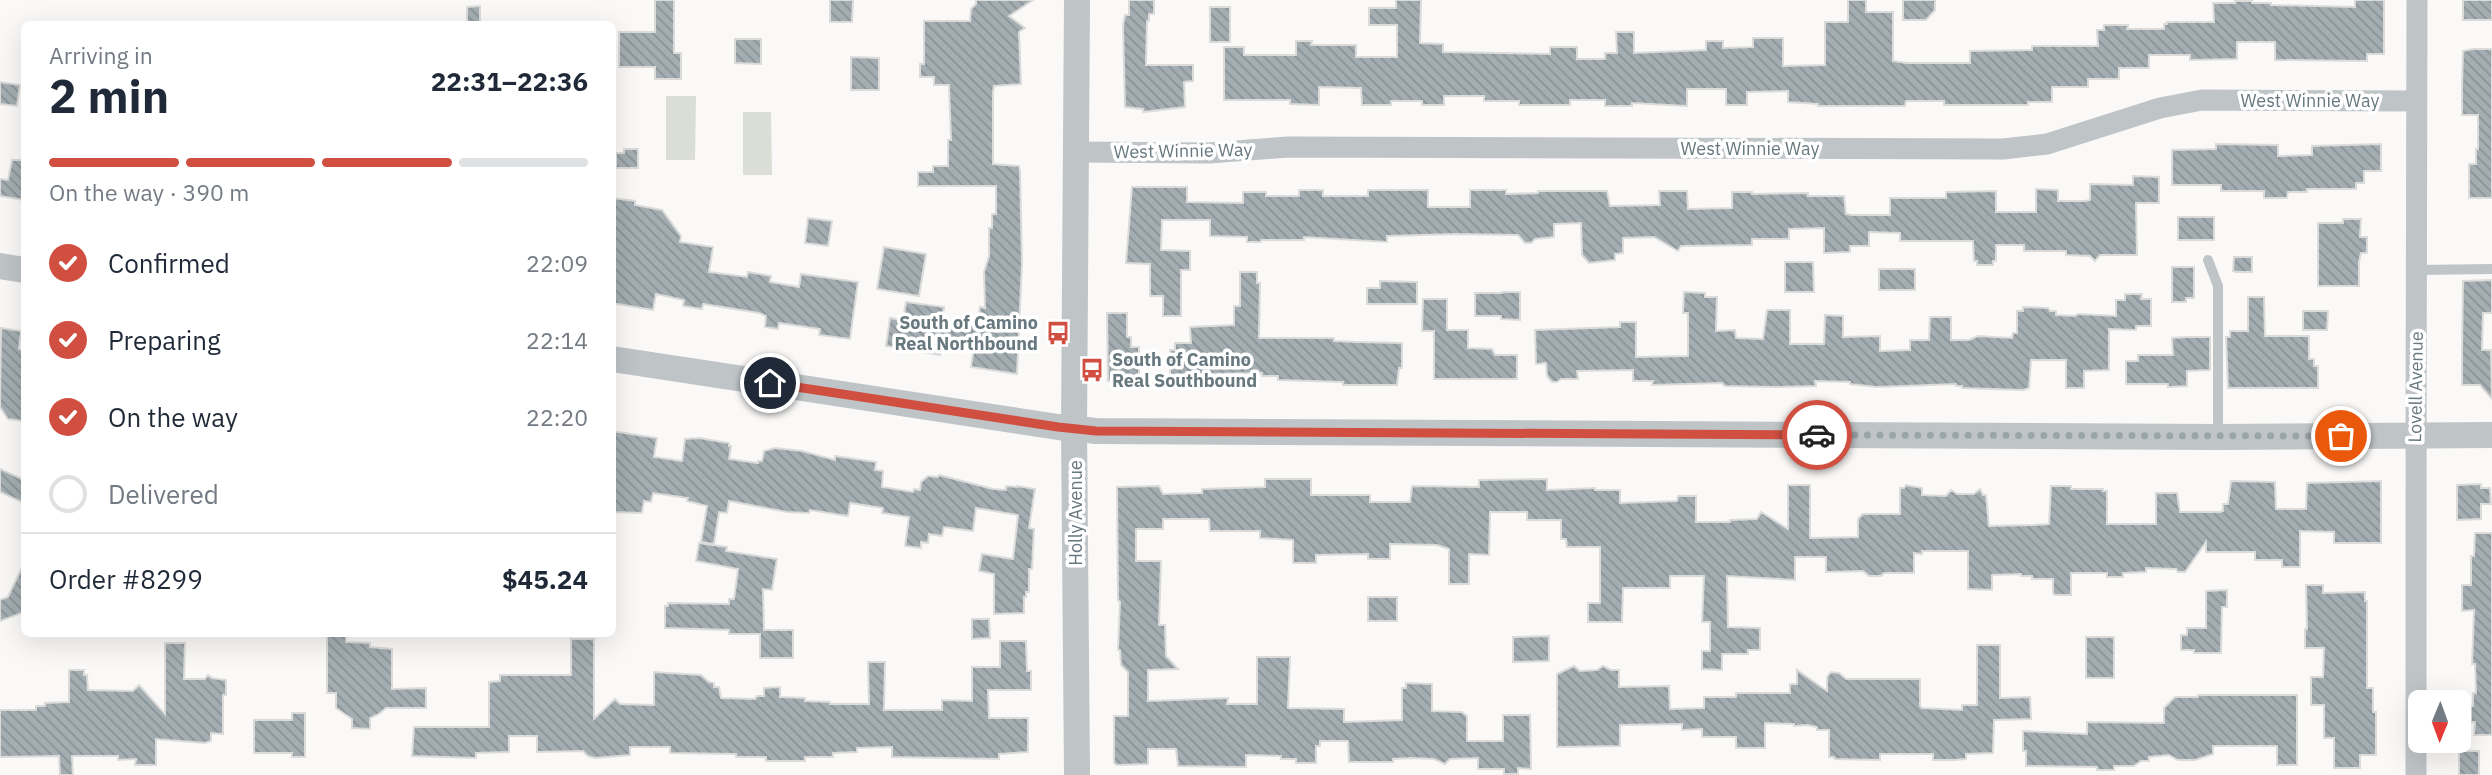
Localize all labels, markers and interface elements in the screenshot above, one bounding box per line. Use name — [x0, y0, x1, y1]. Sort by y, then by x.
text: Arriving in — [49, 40, 153, 70]
text: 22:31–22:36 — [431, 64, 588, 98]
text: 2 min — [49, 66, 169, 126]
street label: West Winnie Way — [2241, 89, 2379, 112]
street label: West Winnie Way — [1681, 137, 1819, 160]
street label: West Winnie Way — [1113, 138, 1253, 163]
text: On the way · 390 m — [49, 177, 249, 207]
icon: check — [49, 244, 87, 282]
text: Confirmed — [108, 246, 230, 280]
text: 22:09 — [526, 248, 588, 278]
place label: South of Camino Real Northbound — [894, 311, 1038, 355]
bus stop icon: South of Camino Real Northbound — [1044, 319, 1072, 347]
icon: check — [49, 321, 87, 359]
text: Preparing — [108, 323, 221, 357]
text: 22:14 — [526, 325, 588, 355]
street label: Lovell Avenue — [2403, 331, 2428, 443]
place label: South of Camino Real Southbound — [1112, 348, 1257, 392]
pin — [740, 353, 800, 413]
bus stop icon: South of Camino Real Southbound — [1078, 356, 1106, 384]
icon: home — [751, 364, 789, 402]
icon: check — [49, 398, 87, 436]
text: On the way — [108, 400, 238, 434]
courier — [1782, 400, 1852, 470]
text: 22:20 — [526, 402, 588, 432]
pin — [2311, 406, 2371, 466]
icon: car — [1798, 416, 1836, 454]
icon: bag — [2322, 417, 2360, 455]
street label: Holly Avenue — [1064, 460, 1087, 566]
text: Delivered — [108, 477, 219, 511]
text: Order #8299 — [49, 562, 203, 596]
text: $45.24 — [502, 562, 588, 596]
north arrow — [2408, 690, 2471, 752]
map controls — [2408, 690, 2471, 753]

